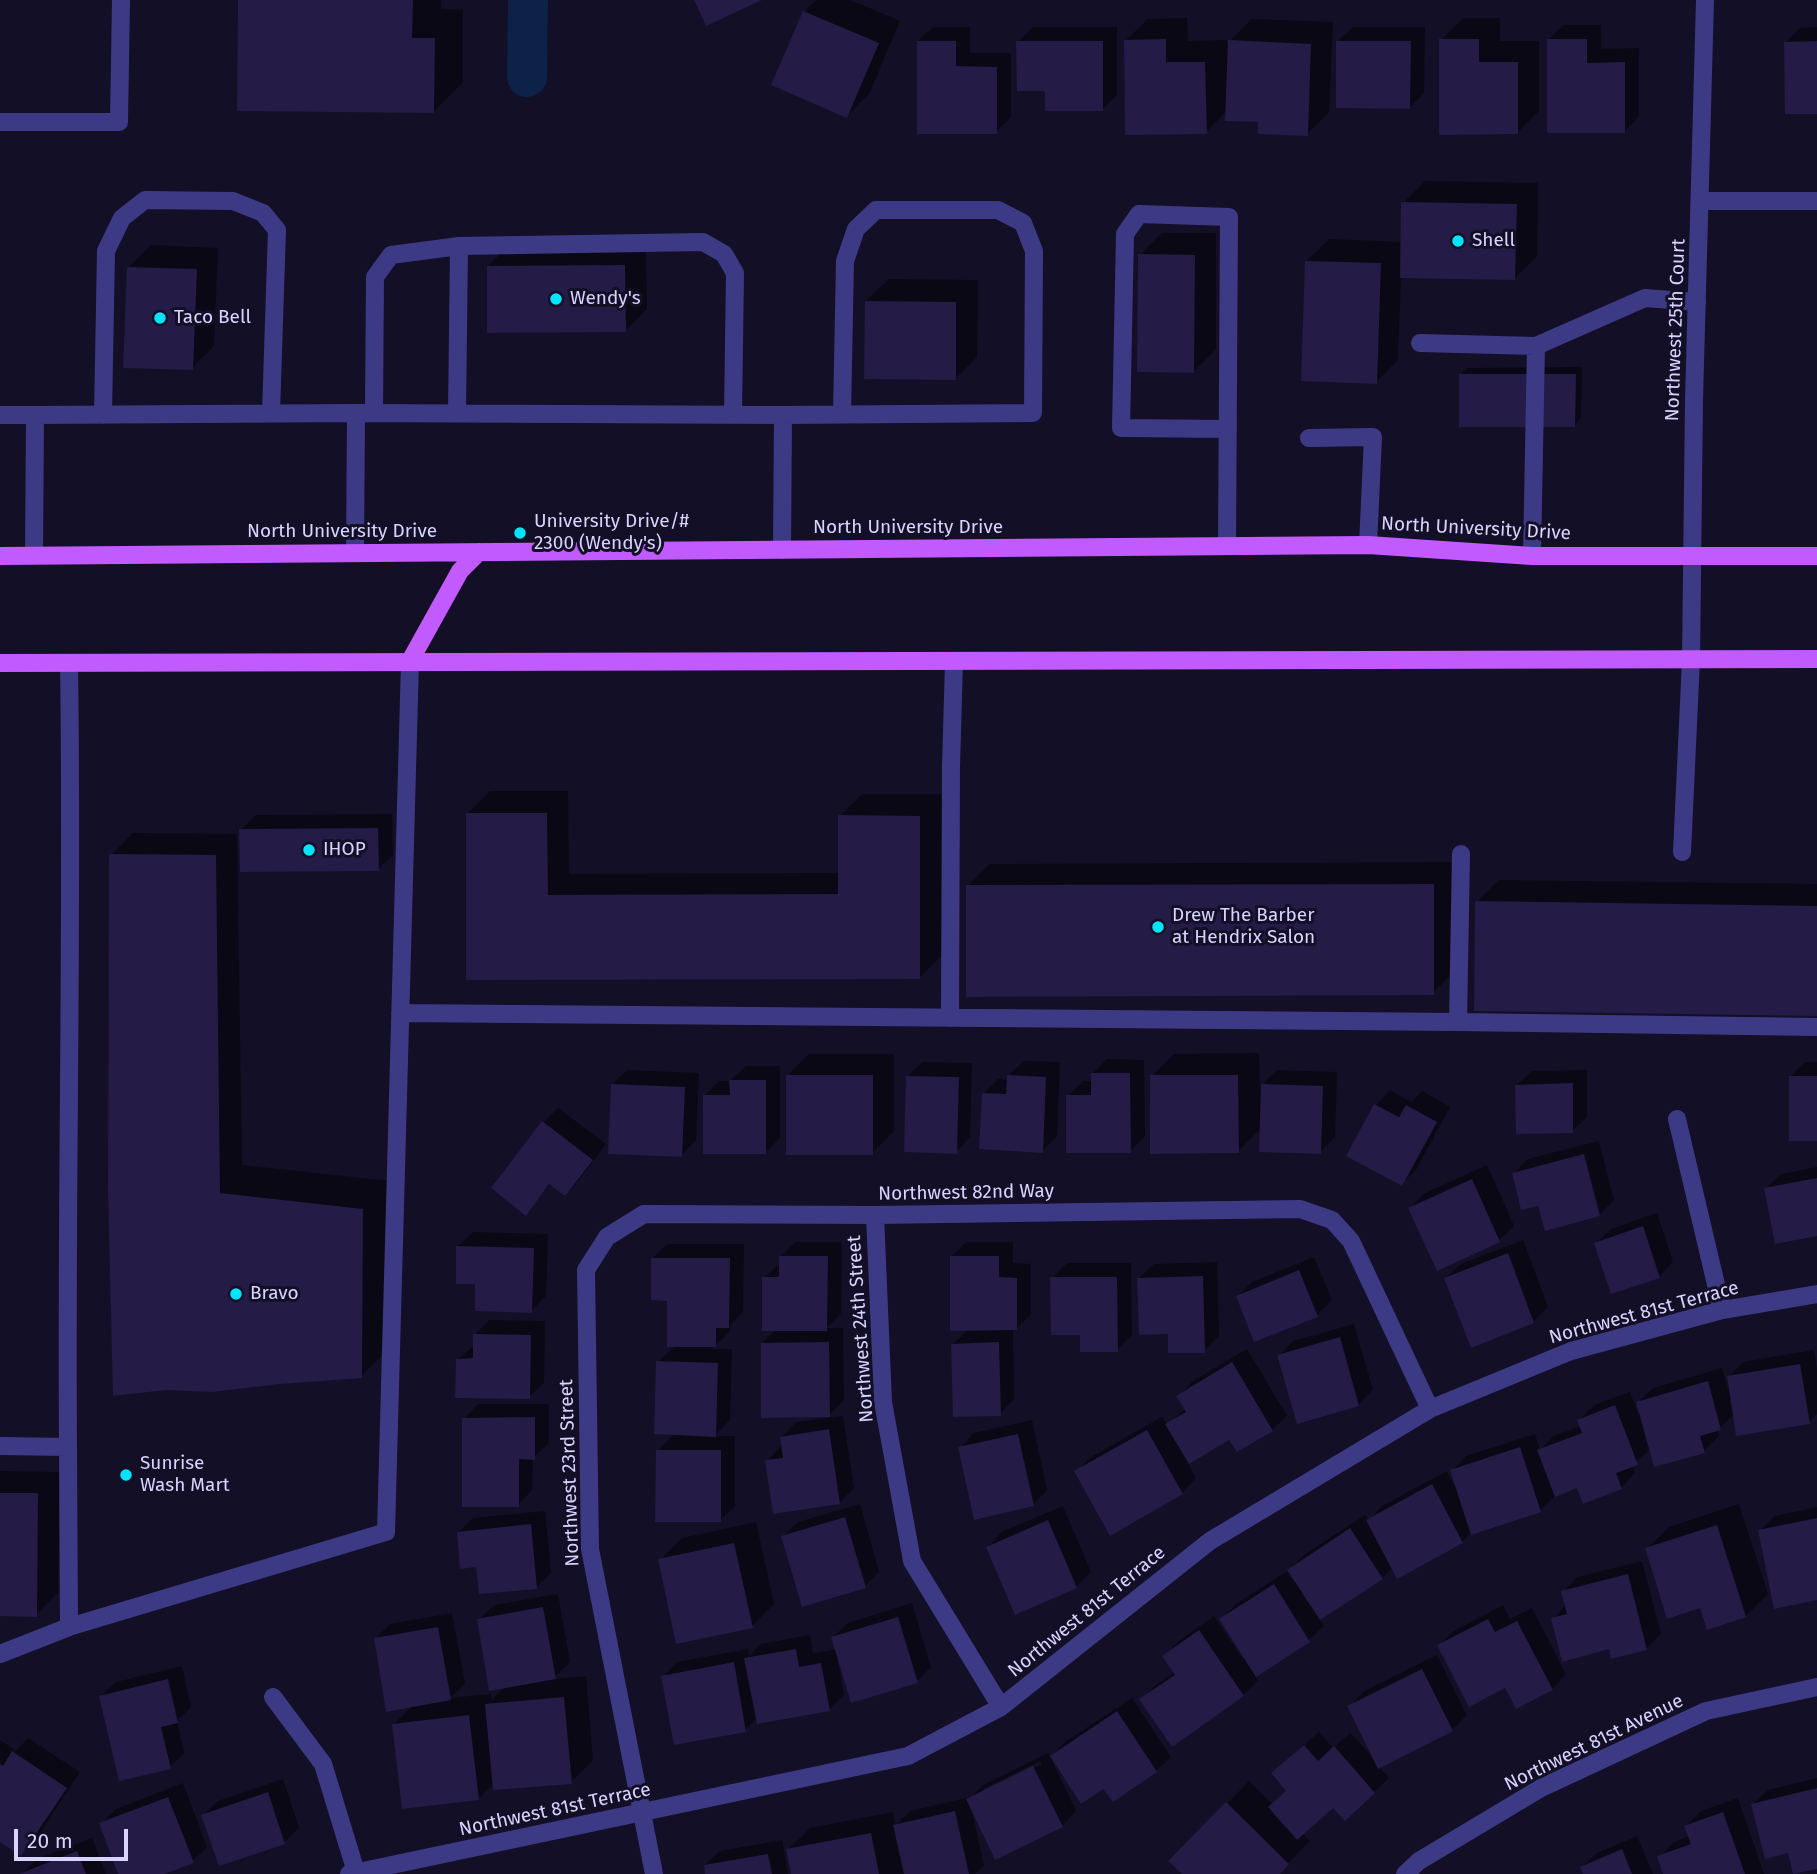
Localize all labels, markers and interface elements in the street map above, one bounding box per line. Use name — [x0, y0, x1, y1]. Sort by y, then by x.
place label: Shell — [1472, 230, 1515, 252]
marker: Shell — [1450, 233, 1466, 249]
street label: Northwest 25th Court — [1661, 238, 1691, 422]
place label: Wendy's — [570, 288, 641, 310]
marker: Wendy's — [548, 291, 564, 307]
place label: Taco Bell — [174, 307, 251, 329]
marker: Taco Bell — [152, 310, 168, 326]
place label: University Drive/# 2300 (Wendy's) — [534, 511, 689, 555]
street label: North University Drive — [1380, 513, 1572, 545]
street label: North University Drive — [813, 517, 1003, 539]
street label: North University Drive — [247, 521, 437, 543]
marker: University Drive/# 2300 (Wendy's) — [512, 525, 528, 541]
place label: IHOP — [323, 839, 366, 861]
marker: IHOP — [301, 842, 317, 858]
place label: Drew The Barber at Hendrix Salon — [1172, 905, 1315, 949]
marker: Drew The Barber at Hendrix Salon — [1150, 919, 1166, 935]
street label: Northwest 82nd Way — [878, 1180, 1054, 1206]
street label: Northwest 24th Street — [843, 1235, 879, 1423]
street label: Northwest 81st Terrace — [1547, 1277, 1741, 1349]
place label: Bravo — [250, 1283, 299, 1305]
marker: Bravo — [228, 1286, 244, 1302]
street label: Northwest 23rd Street — [555, 1379, 585, 1567]
place label: Sunrise Wash Mart — [140, 1453, 230, 1497]
marker: Sunrise Wash Mart — [118, 1467, 134, 1483]
street label: Northwest 81st Terrace — [1004, 1542, 1170, 1682]
street label: Northwest 81st Avenue — [1501, 1690, 1687, 1796]
street label: Northwest 81st Terrace — [457, 1779, 653, 1841]
scale bar — [18, 1814, 131, 1858]
text: 20 m — [27, 1828, 73, 1854]

